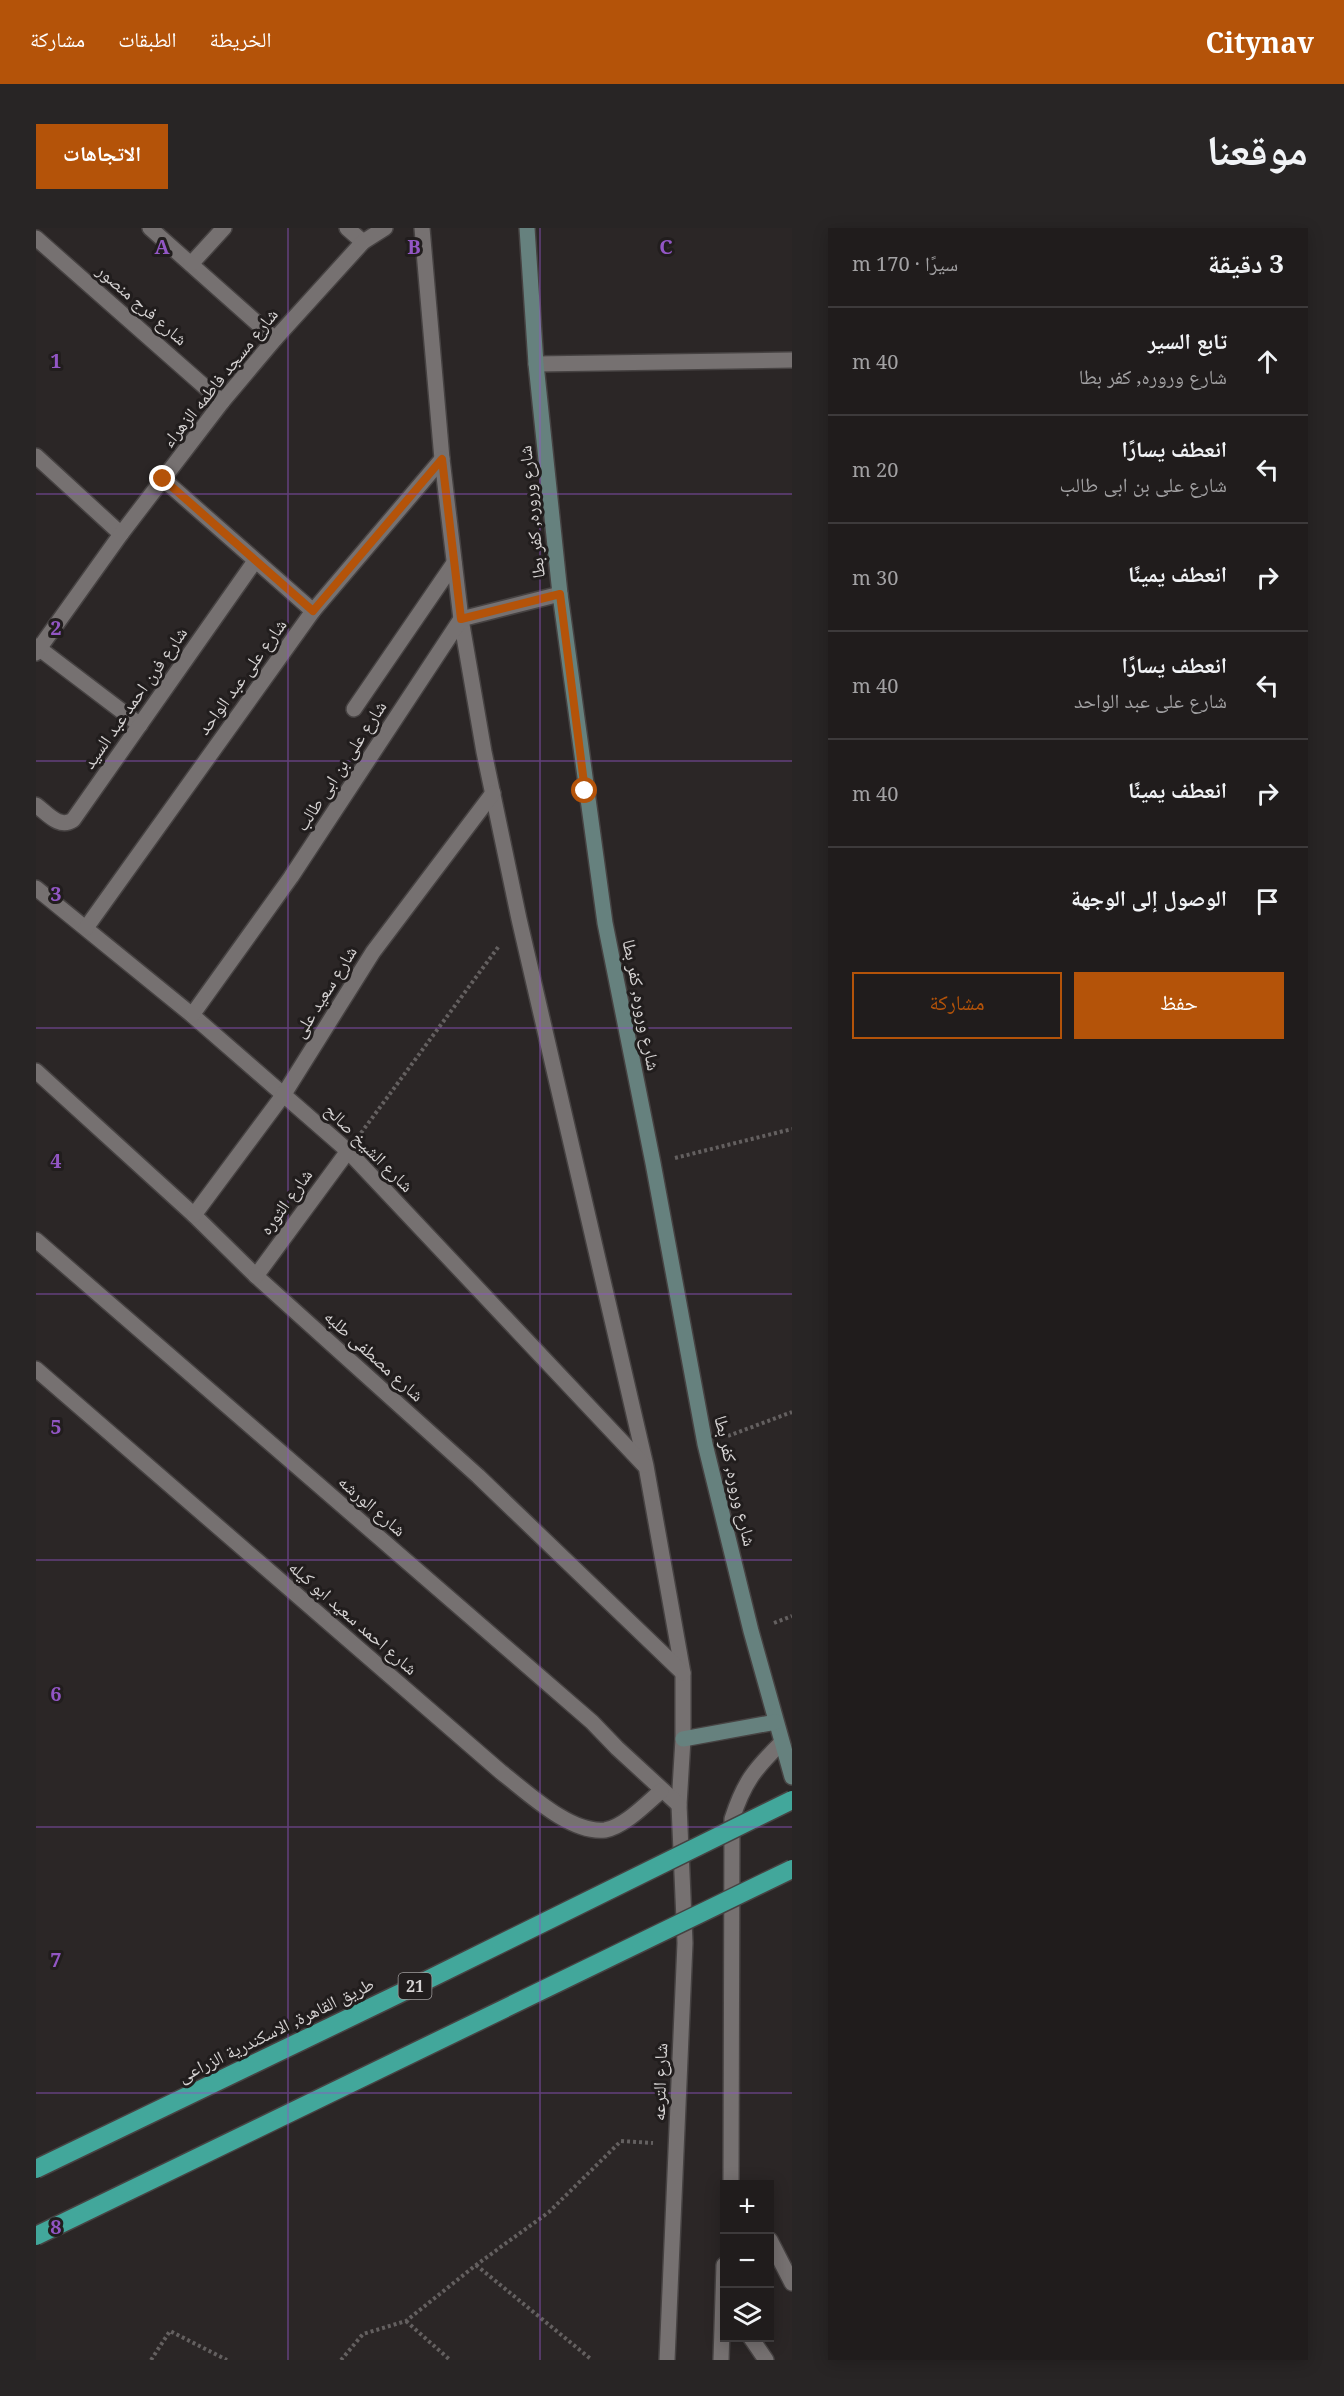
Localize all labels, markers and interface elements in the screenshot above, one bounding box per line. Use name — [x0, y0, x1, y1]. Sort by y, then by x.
text: Citynav — [1205, 23, 1314, 61]
text: مشاركة — [30, 25, 85, 53]
text: الطبقات — [118, 25, 177, 53]
text: الخريطة — [210, 25, 271, 53]
text: موقعنا — [1207, 120, 1308, 177]
button: الاتجاهات — [36, 124, 168, 189]
text: A — [154, 233, 170, 260]
text: B — [407, 233, 421, 260]
text: C — [659, 233, 673, 260]
text: 3 دقيقة — [1208, 245, 1284, 281]
text: سيرًا · 170 m — [852, 250, 958, 277]
street label: شارع فرج منصور — [91, 258, 193, 351]
street label: شارع مسجد فاطمه الزهراء — [156, 303, 283, 452]
text: تابع السير — [1148, 325, 1227, 355]
icon: ahead — [1251, 345, 1284, 378]
text: 1 — [50, 347, 62, 374]
text: 40 m — [852, 348, 898, 375]
text: شارع وروره, كفر بطا — [1079, 363, 1227, 390]
text: انعطف يسارًا — [1122, 433, 1227, 463]
street label: شارع وروره, كفر بطا — [512, 445, 550, 580]
icon: left — [1251, 453, 1284, 486]
text: 20 m — [852, 456, 898, 483]
route end — [149, 465, 175, 491]
text: شارع على بن ابى طالب — [1059, 471, 1227, 498]
text: انعطف يمينًا — [1128, 558, 1227, 588]
icon: right — [1251, 561, 1284, 594]
text: 30 m — [852, 564, 898, 591]
text: 2 — [50, 614, 62, 641]
street label: شارع على عبد الواحد — [191, 614, 291, 739]
street label: شارع فرن احمد عبد السيد — [76, 622, 192, 773]
text: انعطف يسارًا — [1122, 649, 1227, 679]
icon: left — [1251, 669, 1284, 702]
text: 40 m — [852, 672, 898, 699]
text: شارع على عبد الواحد — [1074, 687, 1227, 714]
street label: شارع على بن ابى طالب — [289, 696, 391, 835]
text: انعطف يمينًا — [1128, 774, 1227, 804]
route start — [571, 777, 597, 803]
icon: right — [1251, 777, 1284, 810]
text: 40 m — [852, 780, 898, 807]
text: 3 — [50, 880, 62, 907]
text: الوصول إلى الوجهة — [1071, 882, 1227, 912]
icon: arrive — [1251, 885, 1284, 918]
street label: شارع وروره, كفر بطا — [617, 937, 666, 1073]
street label: شارع سعيد على — [286, 941, 362, 1042]
button: مشاركة — [852, 972, 1062, 1039]
button: حفظ — [1074, 972, 1284, 1039]
street label: شارع الشيخ صالح — [319, 1098, 419, 1198]
text: 4 — [50, 1147, 62, 1174]
street label: شارع الثوره — [253, 1164, 317, 1239]
street label: شارع مصطفى طلبه — [320, 1304, 430, 1406]
text: 5 — [50, 1413, 62, 1440]
street label: شارع وروره, كفر بطا — [709, 1413, 763, 1548]
street label: شارع الورشه — [334, 1469, 412, 1541]
street label: شارع احمد سعيد ابو كيله — [284, 1555, 423, 1680]
text: 6 — [50, 1680, 62, 1707]
text: 7 — [50, 1946, 62, 1973]
street label: طريق القاهرة, الاسكندرية الزراعى — [173, 1971, 378, 2087]
road number: 21 — [398, 1973, 431, 1999]
street label: شارع الترعه — [646, 2043, 672, 2121]
map controls — [720, 2180, 774, 2342]
button: + — [720, 2180, 774, 2234]
text: 8 — [50, 2213, 62, 2240]
button: − — [720, 2234, 774, 2288]
button: layers — [720, 2288, 774, 2342]

